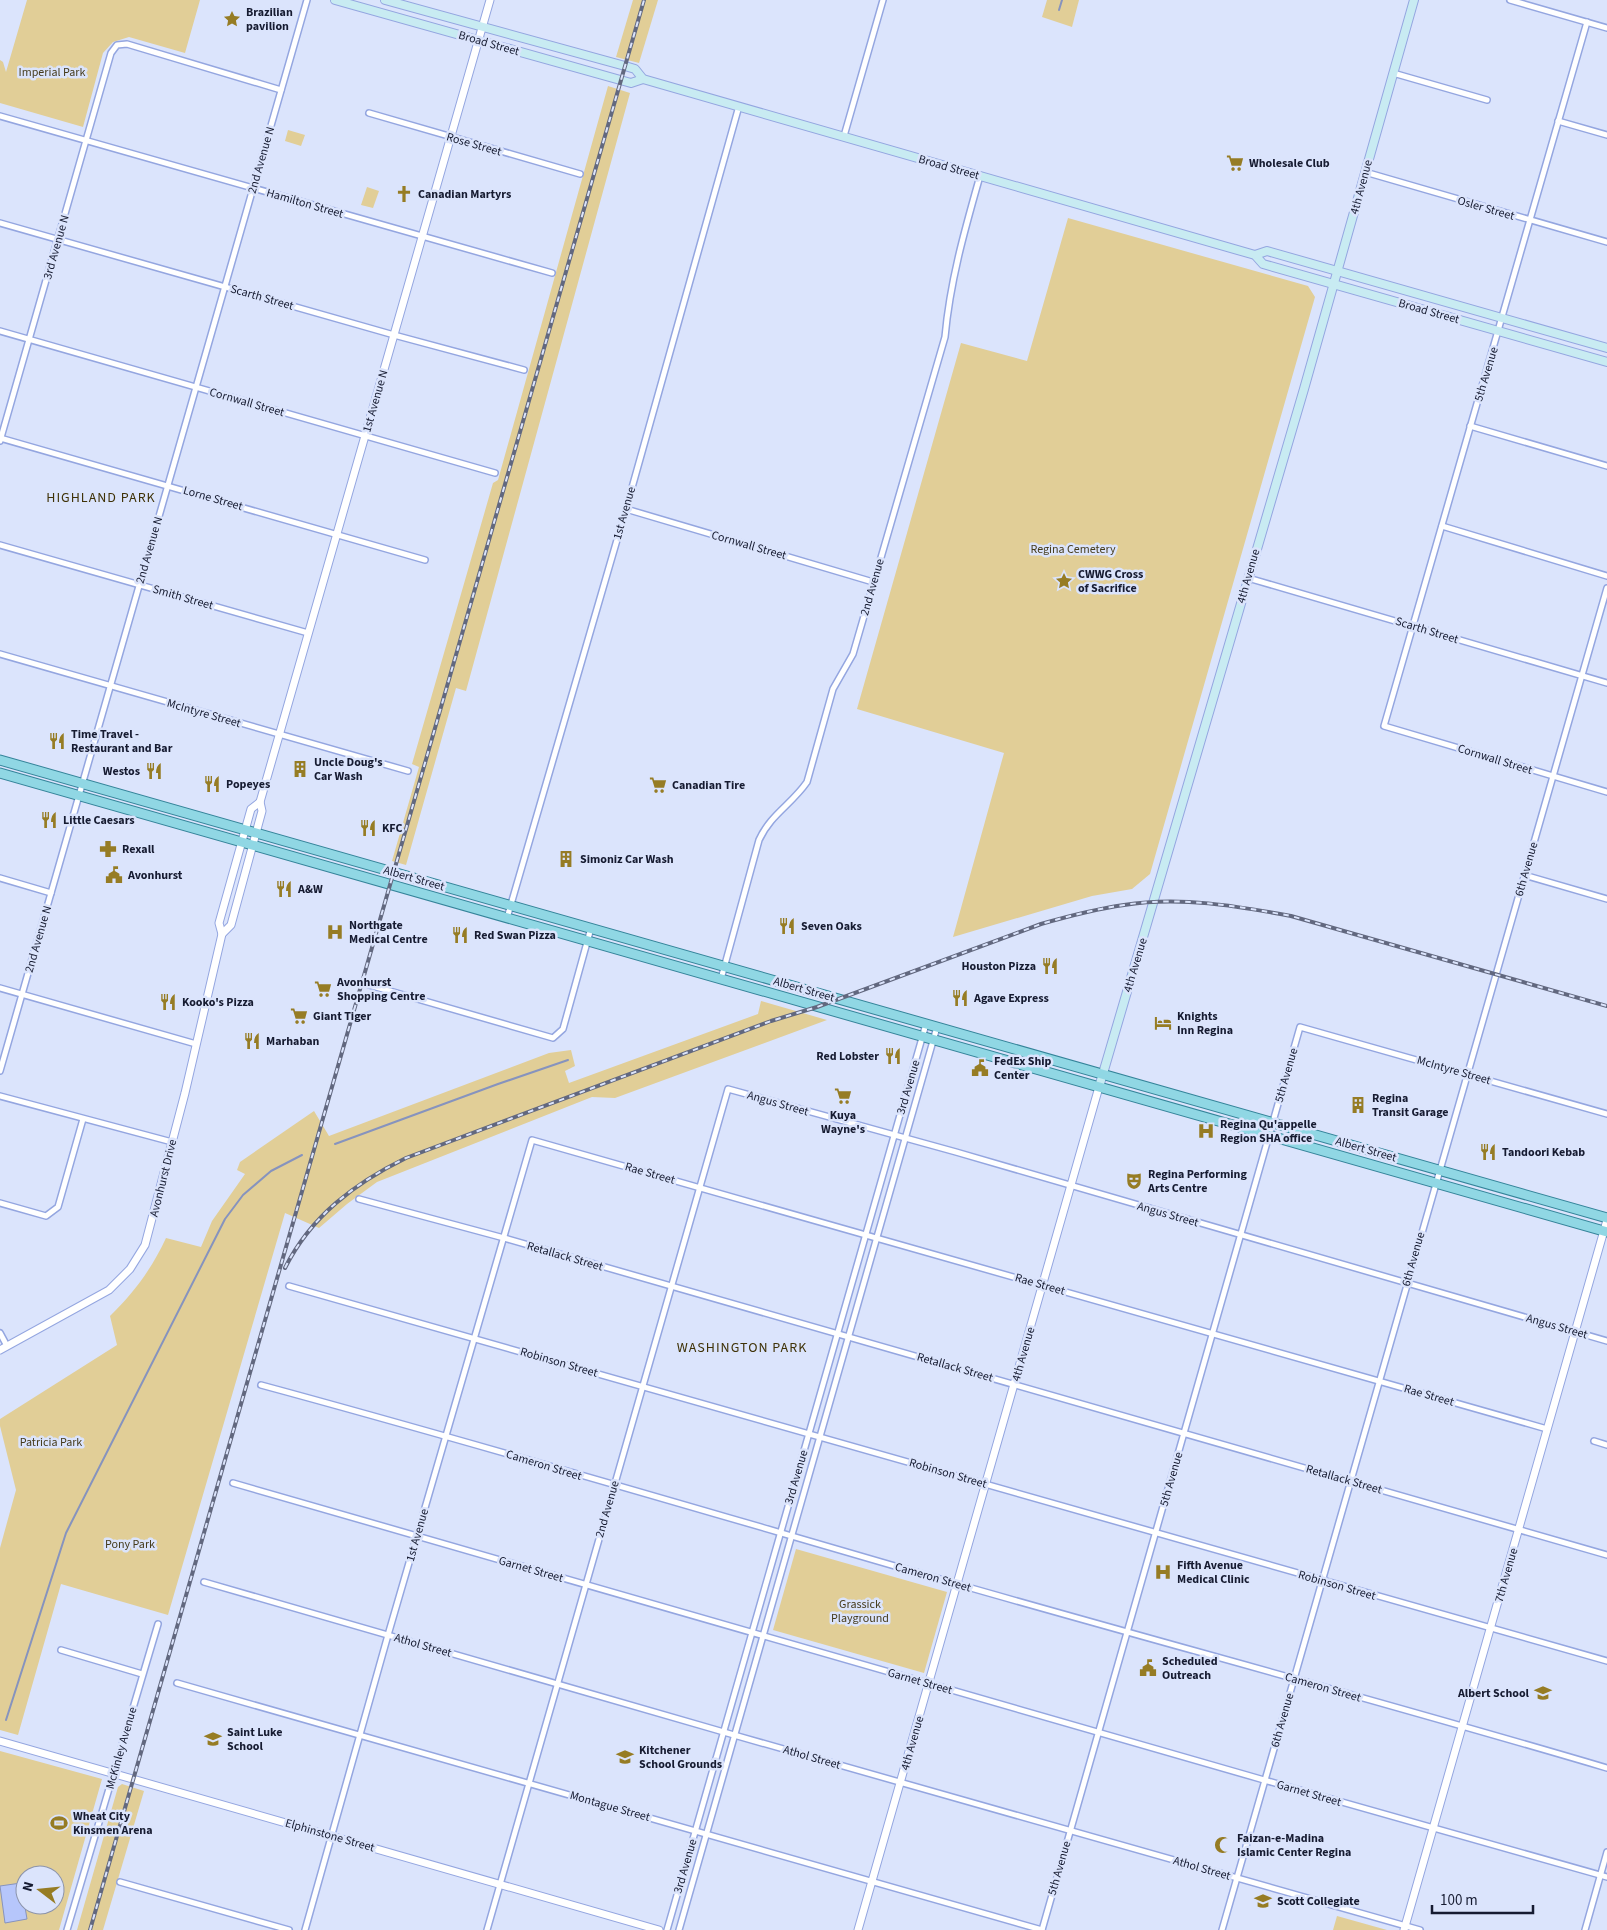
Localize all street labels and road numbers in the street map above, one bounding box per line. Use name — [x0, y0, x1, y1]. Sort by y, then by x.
street label: Broad Street — [456, 27, 521, 60]
street label: 2nd Avenue N — [244, 125, 279, 196]
street label: Rose Street — [444, 129, 503, 160]
street label: Broad Street — [916, 151, 981, 184]
street label: 4th Avenue — [1346, 158, 1377, 216]
street label: Hamilton Street — [264, 184, 345, 223]
street label: Osler Street — [1455, 192, 1516, 225]
street label: 3rd Avenue N — [39, 213, 74, 281]
street label: Scarth Street — [228, 280, 295, 315]
street label: Broad Street — [1396, 295, 1461, 328]
street label: 5th Avenue — [1470, 345, 1503, 403]
street label: 1st Avenue N — [358, 368, 393, 434]
street label: Cornwall Street — [207, 384, 286, 421]
street label: Lorne Street — [181, 482, 245, 515]
street label: 1st Avenue — [609, 485, 640, 542]
street label: 2nd Avenue N — [132, 515, 167, 586]
street label: Cornwall Street — [709, 527, 788, 564]
street label: 4th Avenue — [1233, 547, 1264, 605]
street label: 2nd Avenue — [856, 557, 889, 618]
street label: Smith Street — [151, 581, 215, 614]
street label: Scarth Street — [1393, 613, 1460, 648]
street label: McIntyre Street — [165, 695, 243, 732]
street label: Cornwall Street — [1455, 740, 1534, 779]
street label: 6th Avenue — [1511, 840, 1542, 898]
street label: Albert Street — [381, 862, 446, 895]
street label: 2nd Avenue N — [21, 904, 56, 975]
street label: 4th Avenue — [1119, 936, 1152, 994]
street label: Albert Street — [771, 973, 836, 1006]
street label: 5th Avenue — [1271, 1046, 1302, 1104]
street label: McIntyre Street — [1415, 1052, 1493, 1089]
street label: 3rd Avenue — [893, 1058, 924, 1116]
street label: Angus Street — [745, 1087, 811, 1120]
street label: Albert Street — [1333, 1133, 1398, 1166]
street label: Avonhurst Drive — [146, 1137, 181, 1219]
street label: Rae Street — [623, 1158, 677, 1189]
street label: Angus Street — [1135, 1198, 1201, 1231]
street label: 6th Avenue — [1398, 1230, 1429, 1288]
street label: Retallack Street — [525, 1237, 605, 1275]
street label: Rae Street — [1013, 1269, 1067, 1300]
street label: Angus Street — [1524, 1310, 1590, 1343]
street label: 4th Avenue — [1008, 1325, 1039, 1383]
street label: Robinson Street — [518, 1343, 600, 1382]
street label: Retallack Street — [915, 1348, 995, 1386]
street label: Rae Street — [1402, 1380, 1456, 1411]
street label: Cameron Street — [504, 1446, 584, 1485]
street label: 3rd Avenue — [781, 1448, 812, 1506]
street label: 5th Avenue — [1156, 1450, 1187, 1508]
street label: Robinson Street — [907, 1454, 989, 1493]
street label: Retallack Street — [1304, 1460, 1384, 1498]
street label: 2nd Avenue — [591, 1479, 624, 1540]
street label: 1st Avenue — [402, 1507, 433, 1564]
street label: 7th Avenue — [1491, 1546, 1522, 1604]
street label: Garnet Street — [497, 1552, 565, 1587]
street label: Cameron Street — [893, 1559, 973, 1596]
street label: Robinson Street — [1296, 1566, 1378, 1605]
street label: Athol Street — [392, 1629, 454, 1662]
street label: Garnet Street — [886, 1664, 954, 1699]
street label: Cameron Street — [1283, 1669, 1363, 1706]
street label: 6th Avenue — [1267, 1691, 1298, 1749]
street label: McKinley Avenue — [102, 1705, 141, 1791]
street label: 4th Avenue — [897, 1714, 928, 1772]
street label: Athol Street — [781, 1741, 843, 1774]
street label: Garnet Street — [1275, 1776, 1343, 1811]
street label: Montague Street — [568, 1787, 652, 1826]
street label: Elphinstone Street — [283, 1815, 377, 1856]
street label: 3rd Avenue — [670, 1837, 701, 1895]
street label: 5th Avenue — [1044, 1839, 1075, 1897]
street label: Athol Street — [1171, 1852, 1233, 1885]

